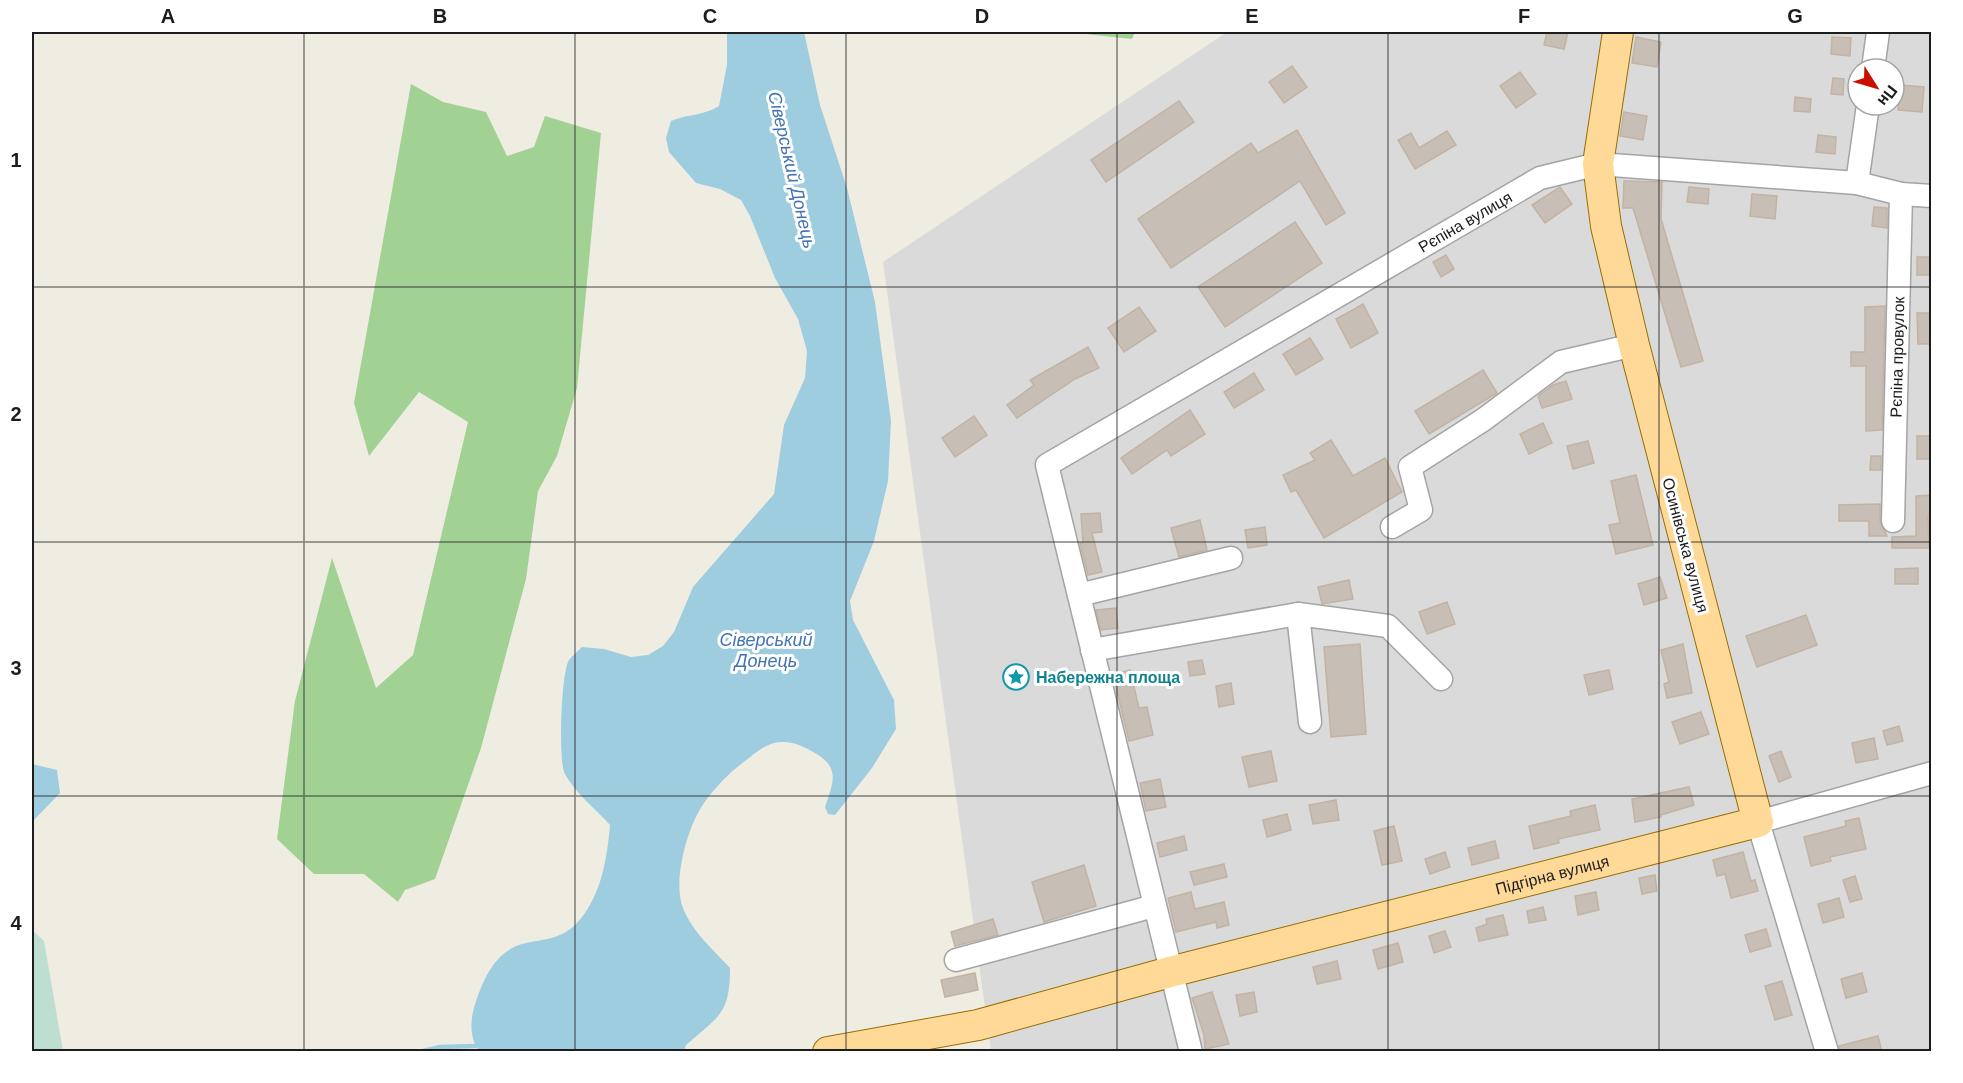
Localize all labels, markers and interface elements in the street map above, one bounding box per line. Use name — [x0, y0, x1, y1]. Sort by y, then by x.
text: A — [161, 5, 175, 27]
text: B — [433, 5, 447, 27]
text: C — [703, 5, 717, 27]
text: D — [975, 5, 989, 27]
text: E — [1245, 5, 1259, 27]
text: F — [1518, 5, 1530, 27]
text: G — [1787, 5, 1803, 27]
north arrow — [1846, 57, 1906, 117]
text: Пн — [1874, 82, 1901, 109]
water label: Сіверський Донець — [764, 90, 820, 250]
text: 1 — [10, 149, 22, 171]
street label: Рєпіна вулиця — [1415, 188, 1515, 256]
street label: Рєпіна провулок — [1888, 295, 1908, 418]
text: 2 — [10, 403, 22, 425]
street label: Осинівська вулиця — [1659, 476, 1712, 614]
water label: Сіверський Донець — [719, 630, 813, 671]
text: 3 — [10, 657, 22, 679]
place icon: Набережна площа — [1001, 662, 1031, 692]
place label: Набережна площа — [1036, 669, 1180, 686]
street label: Підгірна вулиця — [1494, 852, 1611, 898]
text: 4 — [10, 912, 22, 934]

